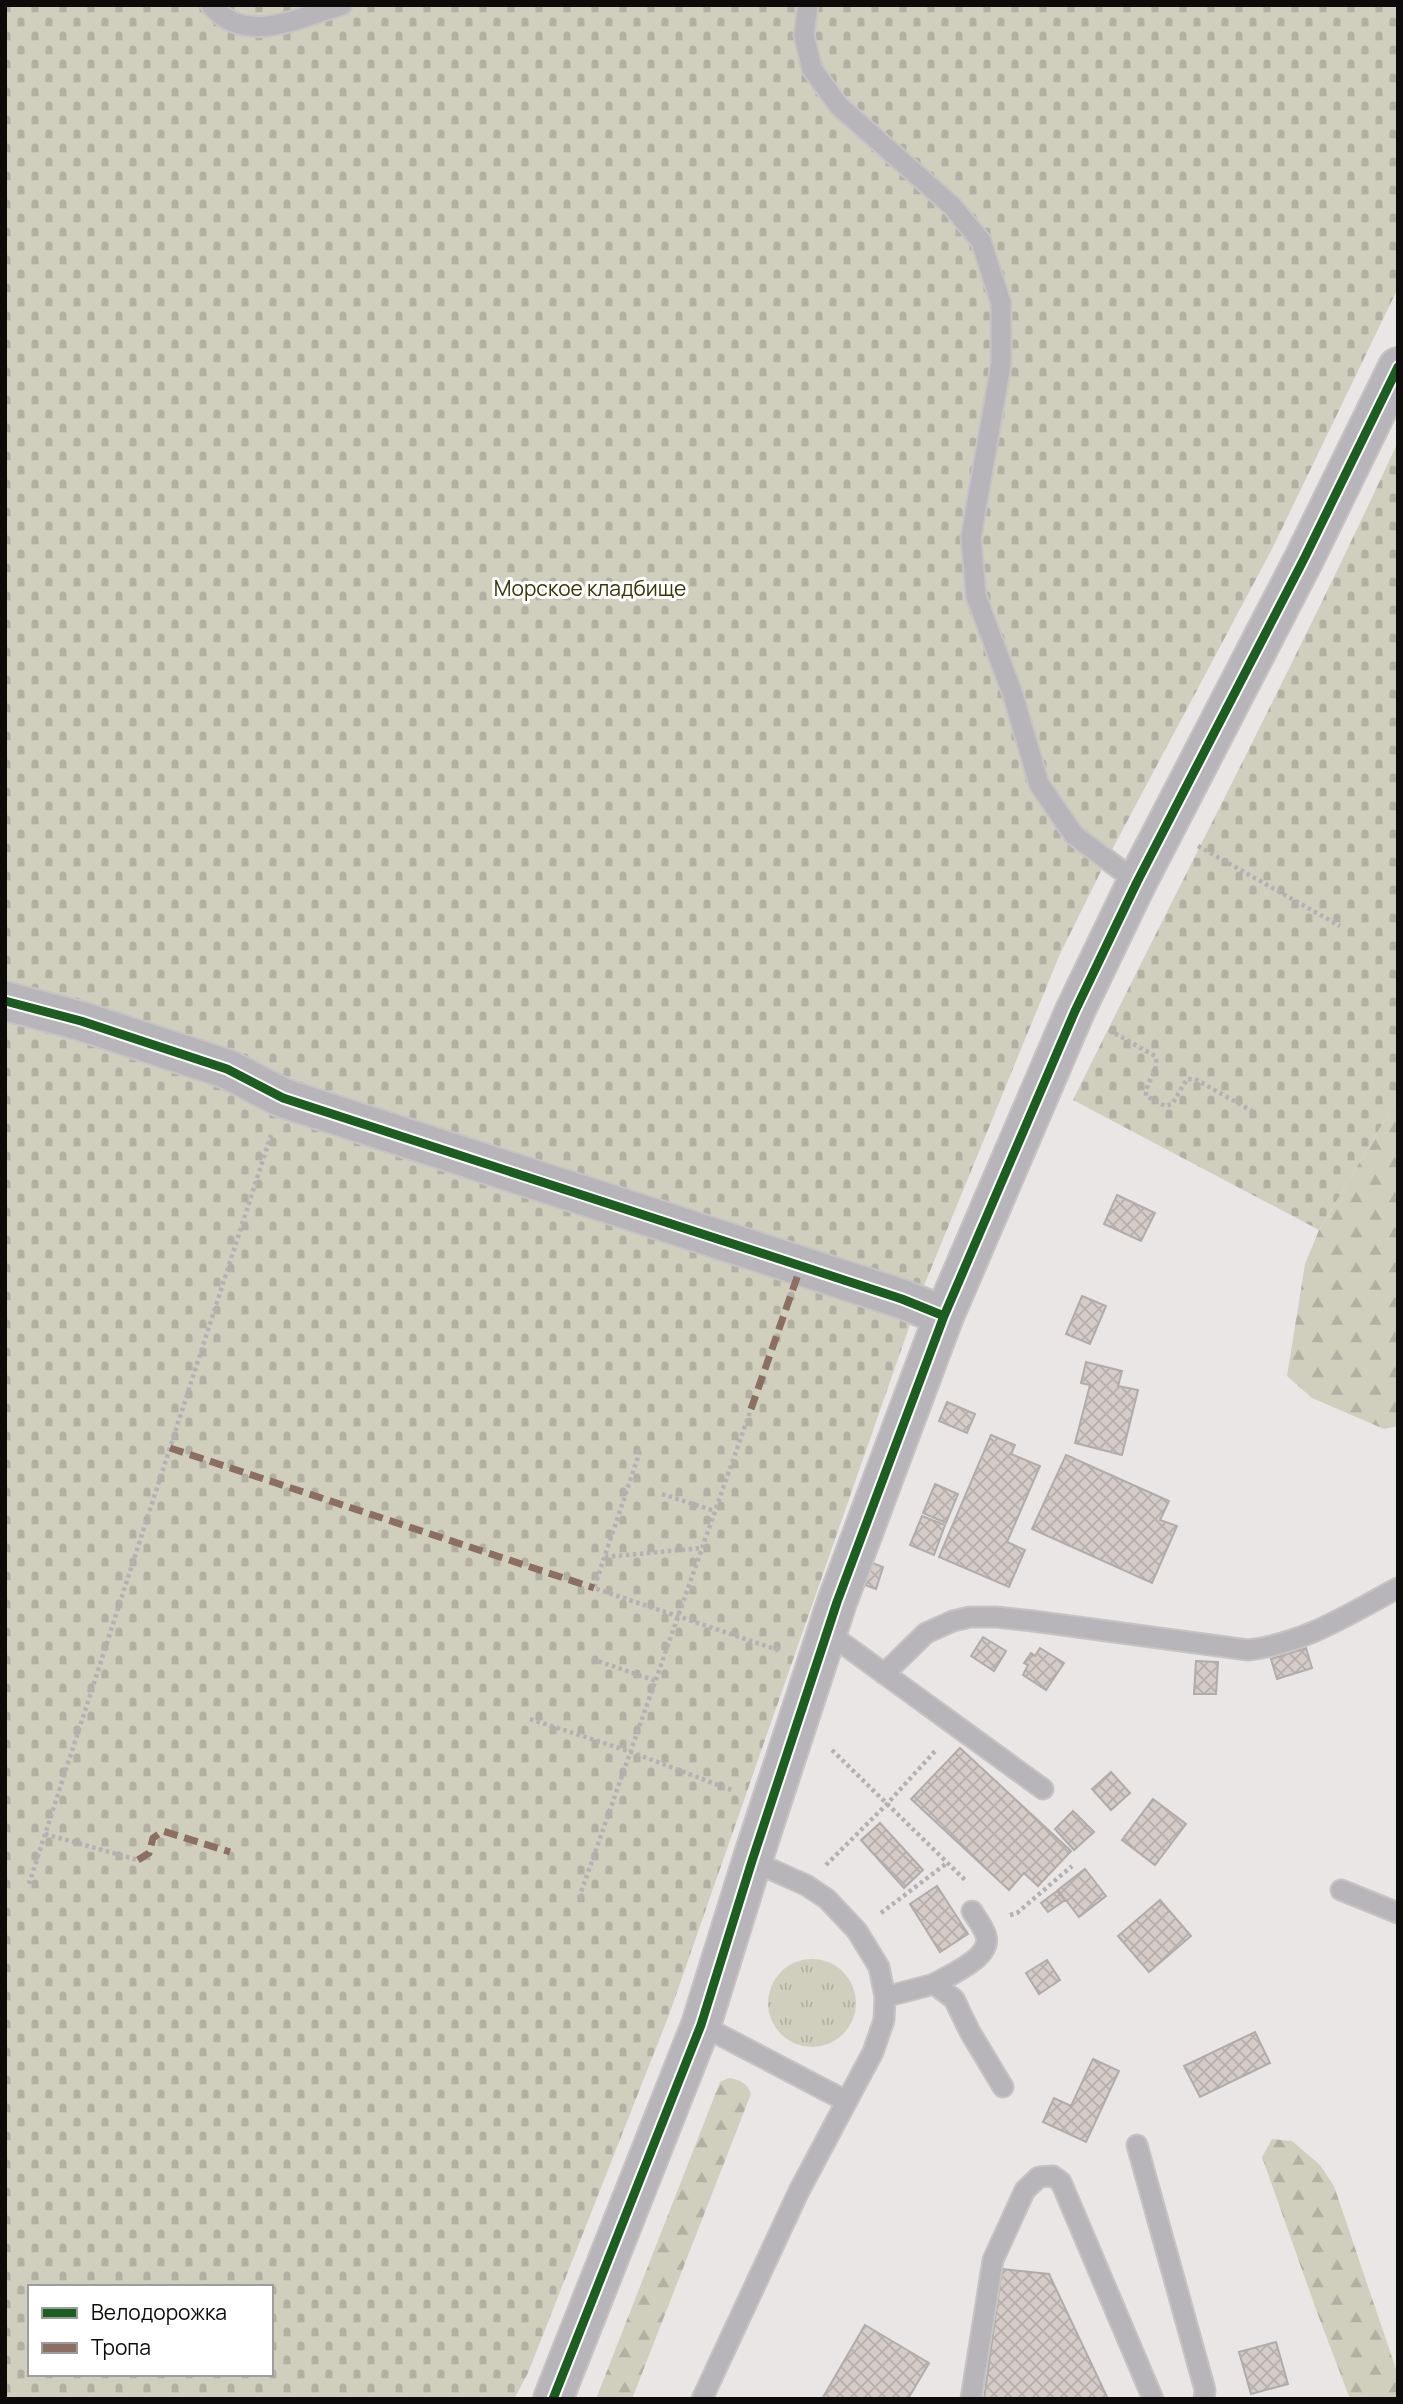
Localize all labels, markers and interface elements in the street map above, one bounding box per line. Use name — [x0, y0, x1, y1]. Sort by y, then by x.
park label: Морское кладбище — [494, 574, 686, 602]
legend — [28, 2285, 273, 2376]
text: Велодорожка — [91, 2298, 227, 2326]
text: Тропа — [91, 2333, 151, 2361]

